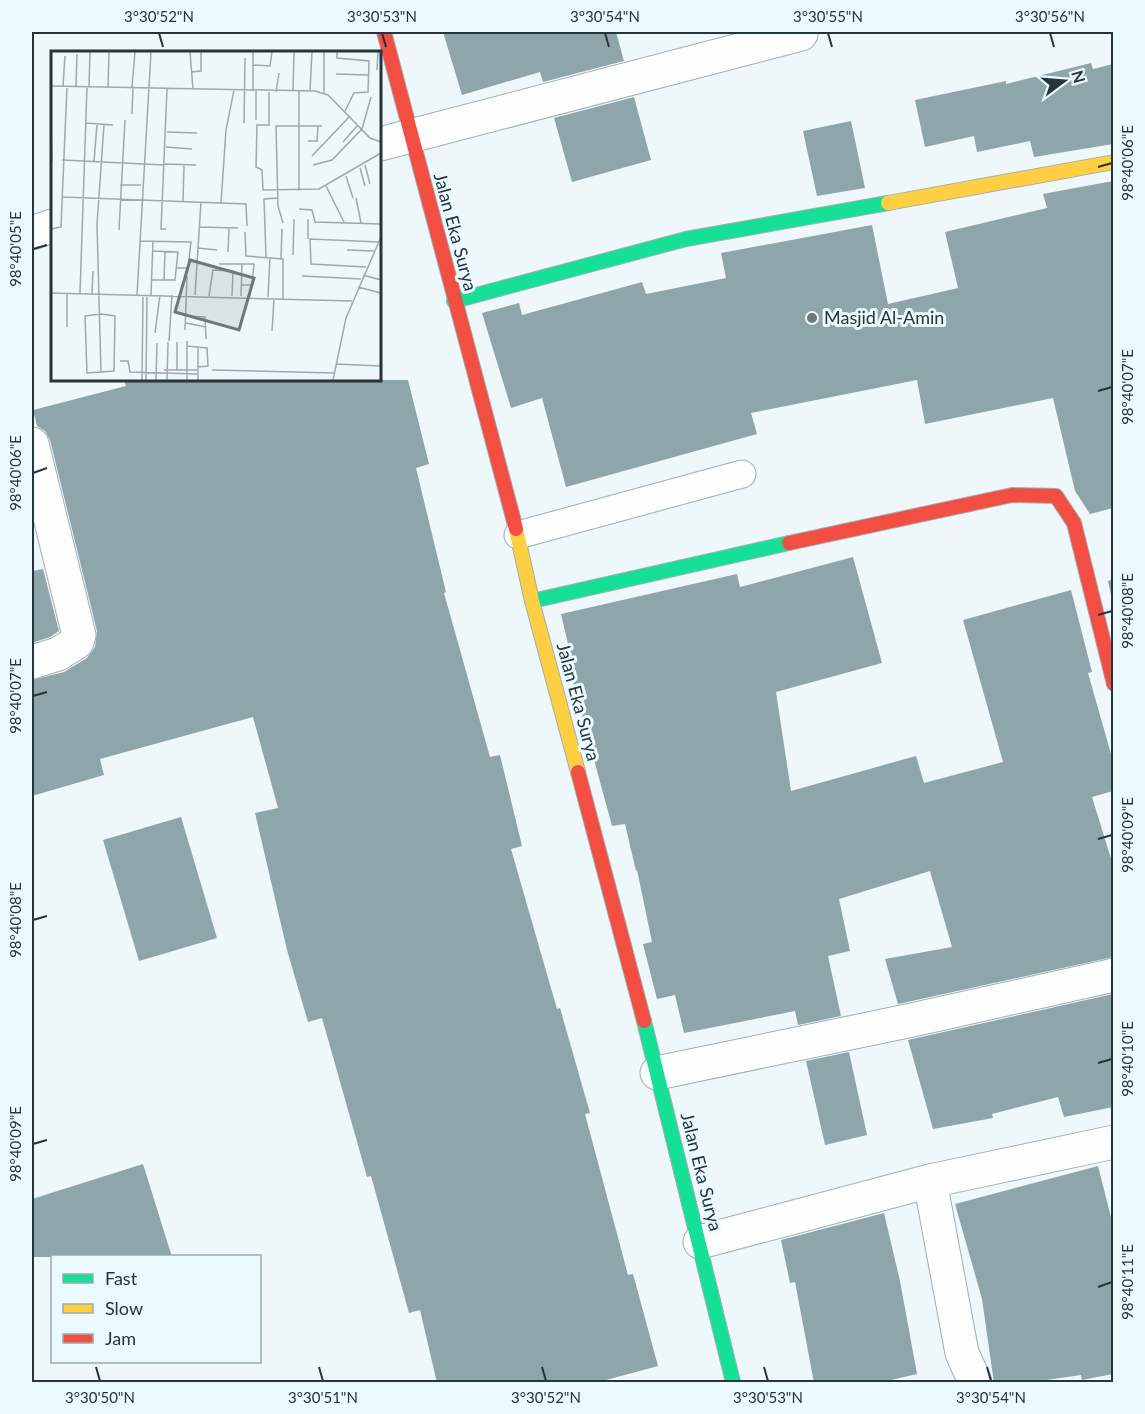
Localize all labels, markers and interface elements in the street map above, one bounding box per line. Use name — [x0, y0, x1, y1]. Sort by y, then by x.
text: 3°30'52"N — [124, 7, 194, 25]
text: 3°30'53"N — [347, 7, 417, 25]
text: 3°30'54"N — [570, 7, 640, 25]
text: 3°30'55"N — [793, 7, 863, 25]
text: 3°30'56"N — [1015, 7, 1085, 25]
inset map — [51, 51, 381, 381]
north arrow — [1034, 51, 1094, 111]
text: N — [1068, 68, 1090, 85]
text: 98°40'06"E — [1118, 125, 1136, 201]
street label: Jalan Eka Surya — [430, 170, 482, 293]
text: 98°40'05"E — [6, 211, 24, 287]
place label: Masjid Al-Amin — [824, 306, 944, 328]
marker: Masjid Al-Amin — [805, 311, 819, 325]
text: 98°40'07"E — [1118, 349, 1136, 425]
text: 98°40'06"E — [6, 435, 24, 511]
text: 98°40'08"E — [1118, 573, 1136, 649]
street label: Jalan Eka Surya — [553, 640, 605, 763]
text: 98°40'07"E — [6, 658, 24, 734]
text: 98°40'09"E — [1118, 797, 1136, 873]
text: 98°40'08"E — [6, 882, 24, 958]
text: 98°40'10"E — [1118, 1021, 1136, 1097]
text: 98°40'09"E — [6, 1106, 24, 1182]
street label: Jalan Eka Surya — [677, 1110, 727, 1233]
text: 98°40'11"E — [1118, 1244, 1136, 1320]
legend — [51, 1255, 261, 1363]
text: Fast — [105, 1267, 138, 1289]
text: Slow — [105, 1297, 143, 1319]
text: Jam — [105, 1327, 136, 1349]
text: 3°30'50"N — [65, 1388, 135, 1406]
text: 3°30'51"N — [288, 1388, 358, 1406]
text: 3°30'52"N — [511, 1388, 581, 1406]
text: 3°30'53"N — [733, 1388, 803, 1406]
text: 3°30'54"N — [956, 1388, 1026, 1406]

